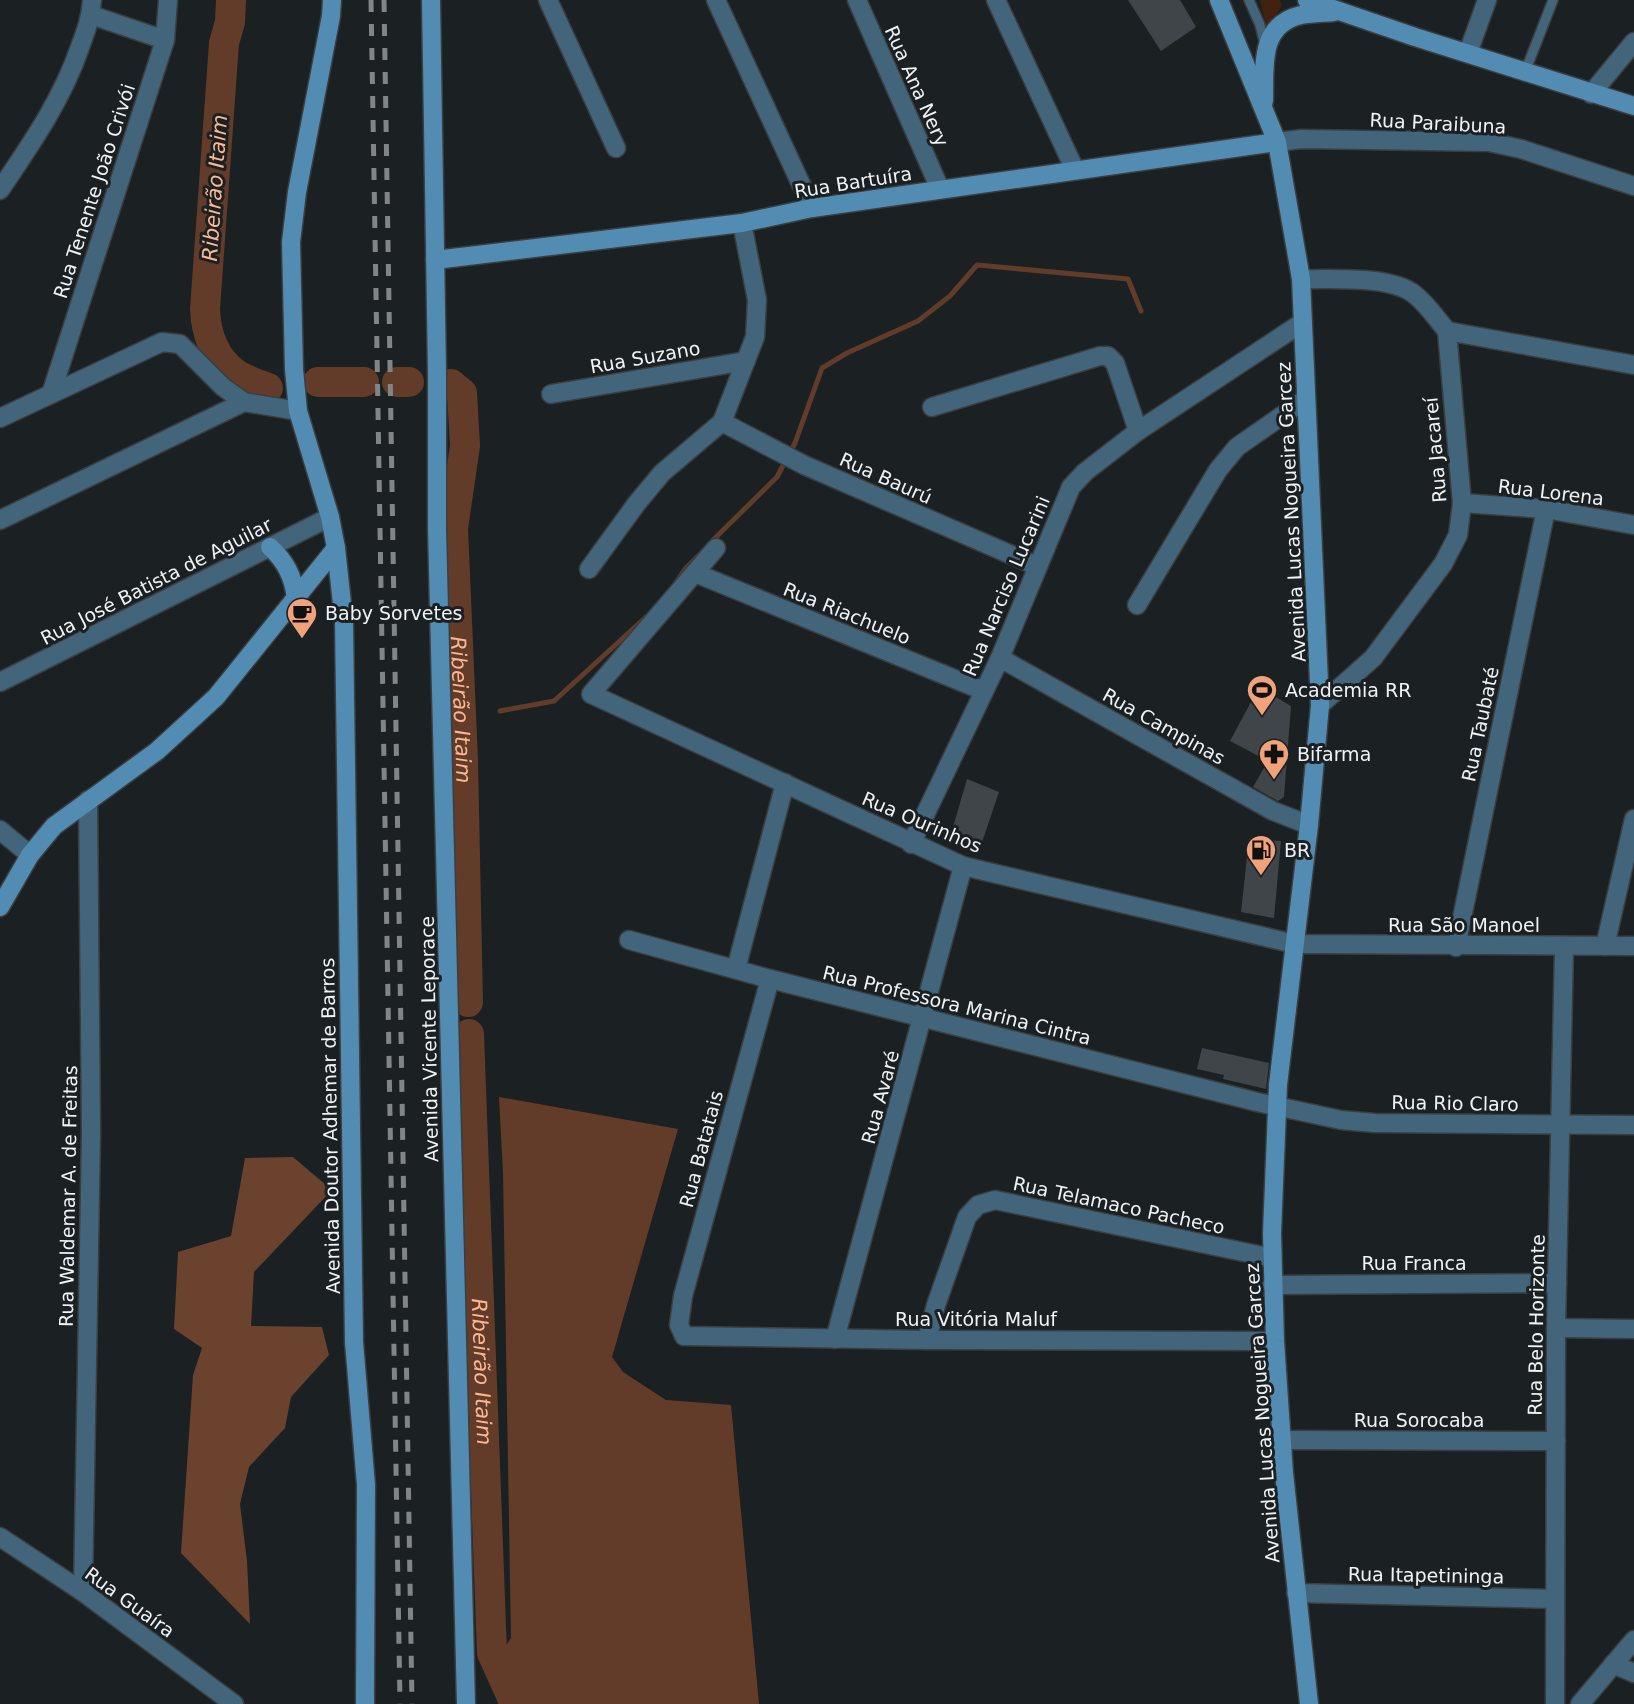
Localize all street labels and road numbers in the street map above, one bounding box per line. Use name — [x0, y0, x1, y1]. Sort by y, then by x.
street label: Rua Ana Nery — [881, 22, 953, 150]
street label: Rua Tenente João Crivói — [49, 81, 139, 301]
street label: Rua Paraibuna — [1369, 108, 1507, 138]
street label: Rua Bartuíra — [793, 162, 913, 202]
street label: Rua Suzano — [588, 336, 702, 378]
street label: Avenida Lucas Nogueira Garcez — [1272, 361, 1310, 663]
street label: Rua Jacareí — [1419, 396, 1451, 504]
street label: Rua Baurú — [836, 448, 936, 508]
street label: Rua Lorena — [1497, 475, 1605, 509]
street label: Rua Narciso Lucarini — [958, 493, 1054, 679]
street label: Rua José Batista de Aguilar — [37, 513, 275, 649]
street label: Rua Riachuelo — [780, 577, 914, 649]
street label: Rua Taubaté — [1457, 664, 1503, 784]
street label: Rua Campinas — [1099, 683, 1229, 769]
street label: Rua Ourinhos — [859, 787, 985, 857]
street label: Rua São Manoel — [1388, 914, 1540, 936]
street label: Avenida Vicente Leporace — [416, 916, 442, 1162]
street label: Avenida Doutor Adhemar de Barros — [316, 958, 344, 1294]
street label: Rua Professora Marina Cintra — [821, 961, 1093, 1049]
street label: Rua Avaré — [857, 1048, 903, 1146]
street label: Rua Waldemar A. de Freitas — [55, 1065, 81, 1327]
street label: Rua Batatais — [675, 1088, 727, 1210]
street label: Rua Rio Claro — [1391, 1091, 1519, 1115]
street label: Rua Telamaco Pacheco — [1011, 1172, 1227, 1238]
street label: Rua Belo Horizonte — [1523, 1234, 1549, 1416]
street label: Rua Franca — [1361, 1252, 1467, 1274]
street label: Avenida Lucas Nogueira Garcez — [1241, 1262, 1283, 1564]
street label: Rua Vitória Maluf — [895, 1308, 1058, 1330]
street label: Rua Sorocaba — [1354, 1409, 1484, 1431]
street label: Rua Guaíra — [81, 1562, 179, 1642]
street label: Rua Itapetininga — [1348, 1563, 1504, 1587]

